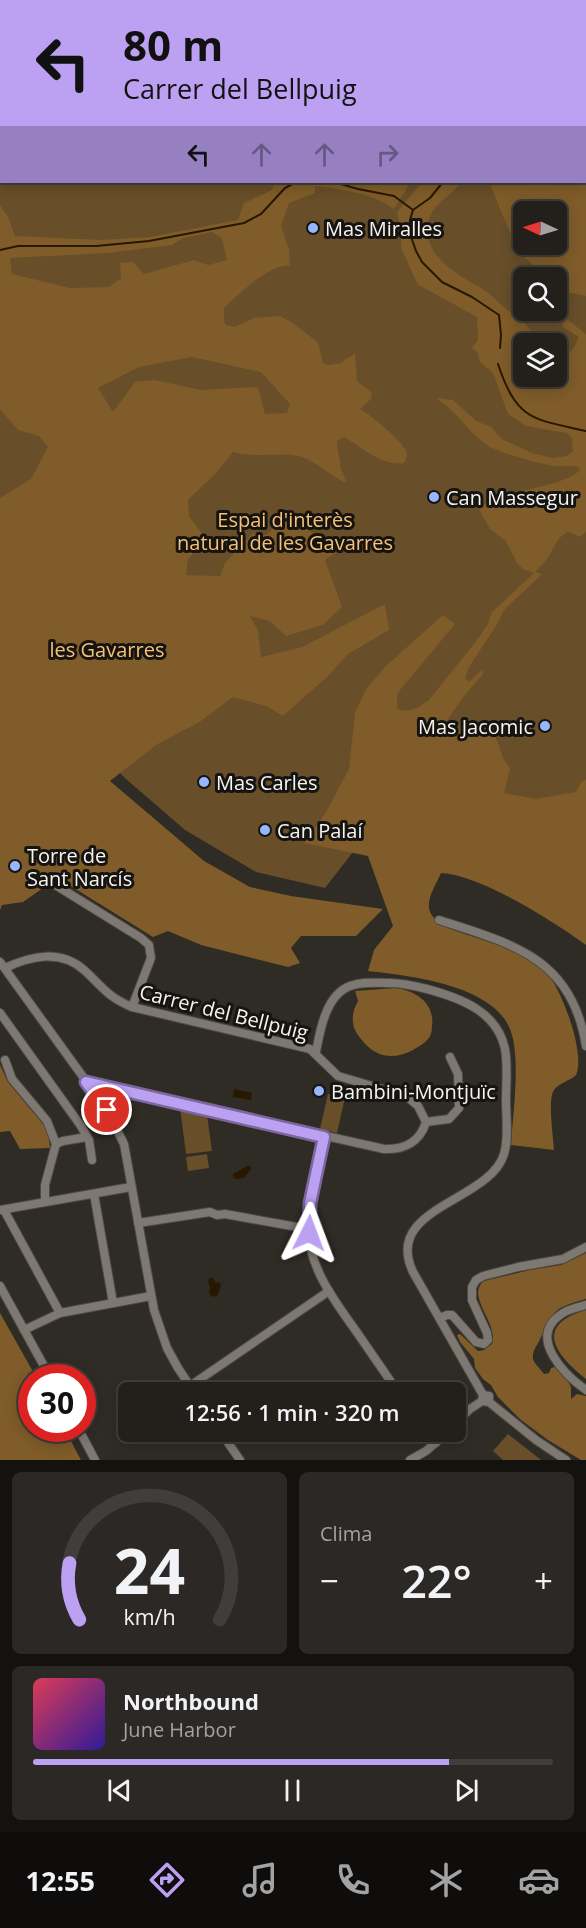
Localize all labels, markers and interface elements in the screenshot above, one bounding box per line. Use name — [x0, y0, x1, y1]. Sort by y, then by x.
text: 80 m — [123, 16, 223, 73]
icon: left — [24, 24, 102, 102]
text: Carrer del Bellpuig — [123, 70, 357, 107]
icon: left — [182, 138, 215, 171]
icon: ahead — [245, 138, 278, 171]
icon: ahead — [308, 138, 341, 171]
icon: right — [371, 138, 404, 171]
north arrow — [513, 201, 567, 255]
map controls — [513, 201, 567, 387]
place label: Mas Miralles — [325, 215, 442, 242]
marker: Mas Miralles — [306, 221, 320, 235]
button: search — [513, 267, 567, 321]
button: layers — [513, 333, 567, 387]
place label: Can Massegur — [446, 484, 578, 511]
marker: Can Massegur — [427, 490, 441, 504]
park label: Espai d'interès natural de les Gavarres — [177, 506, 393, 556]
park label: les Gavarres — [50, 636, 164, 663]
place label: Mas Jacomic — [418, 713, 533, 740]
marker: Mas Jacomic — [538, 719, 552, 733]
place label: Mas Carles — [216, 769, 318, 796]
marker: Mas Carles — [197, 775, 211, 789]
place label: Can Palaí — [277, 817, 363, 844]
marker: Can Palaí — [258, 823, 272, 837]
place label: Torre de Sant Narcís — [27, 842, 132, 892]
marker: Torre de Sant Narcís — [8, 859, 22, 873]
street label: Carrer del Bellpuig — [137, 978, 311, 1046]
place label: Bambini-Montjuïc — [331, 1078, 496, 1105]
pin — [81, 1084, 132, 1135]
marker: Bambini-Montjuïc — [312, 1084, 326, 1098]
icon: arrive — [90, 1093, 123, 1126]
position arrow — [277, 1201, 341, 1265]
speed limit sign: 30 — [18, 1364, 96, 1442]
text: 12:56 · 1 min · 320 m — [184, 1397, 400, 1427]
text: Clima — [320, 1520, 372, 1547]
text: 24 — [114, 1527, 185, 1612]
text: 22° — [401, 1550, 472, 1611]
text: − — [320, 1558, 339, 1603]
text: + — [534, 1558, 553, 1603]
text: km/h — [123, 1602, 176, 1631]
text: Northbound — [123, 1686, 259, 1716]
text: June Harbor — [123, 1716, 236, 1743]
icon: previous — [103, 1774, 136, 1807]
icon: pause — [276, 1774, 309, 1807]
icon: next — [450, 1774, 483, 1807]
icon: directions — [146, 1859, 188, 1901]
icon: music — [239, 1859, 281, 1901]
icon: phone — [332, 1859, 374, 1901]
icon: climate — [425, 1859, 467, 1901]
icon: car — [518, 1859, 560, 1901]
text: 12:55 — [26, 1862, 95, 1899]

